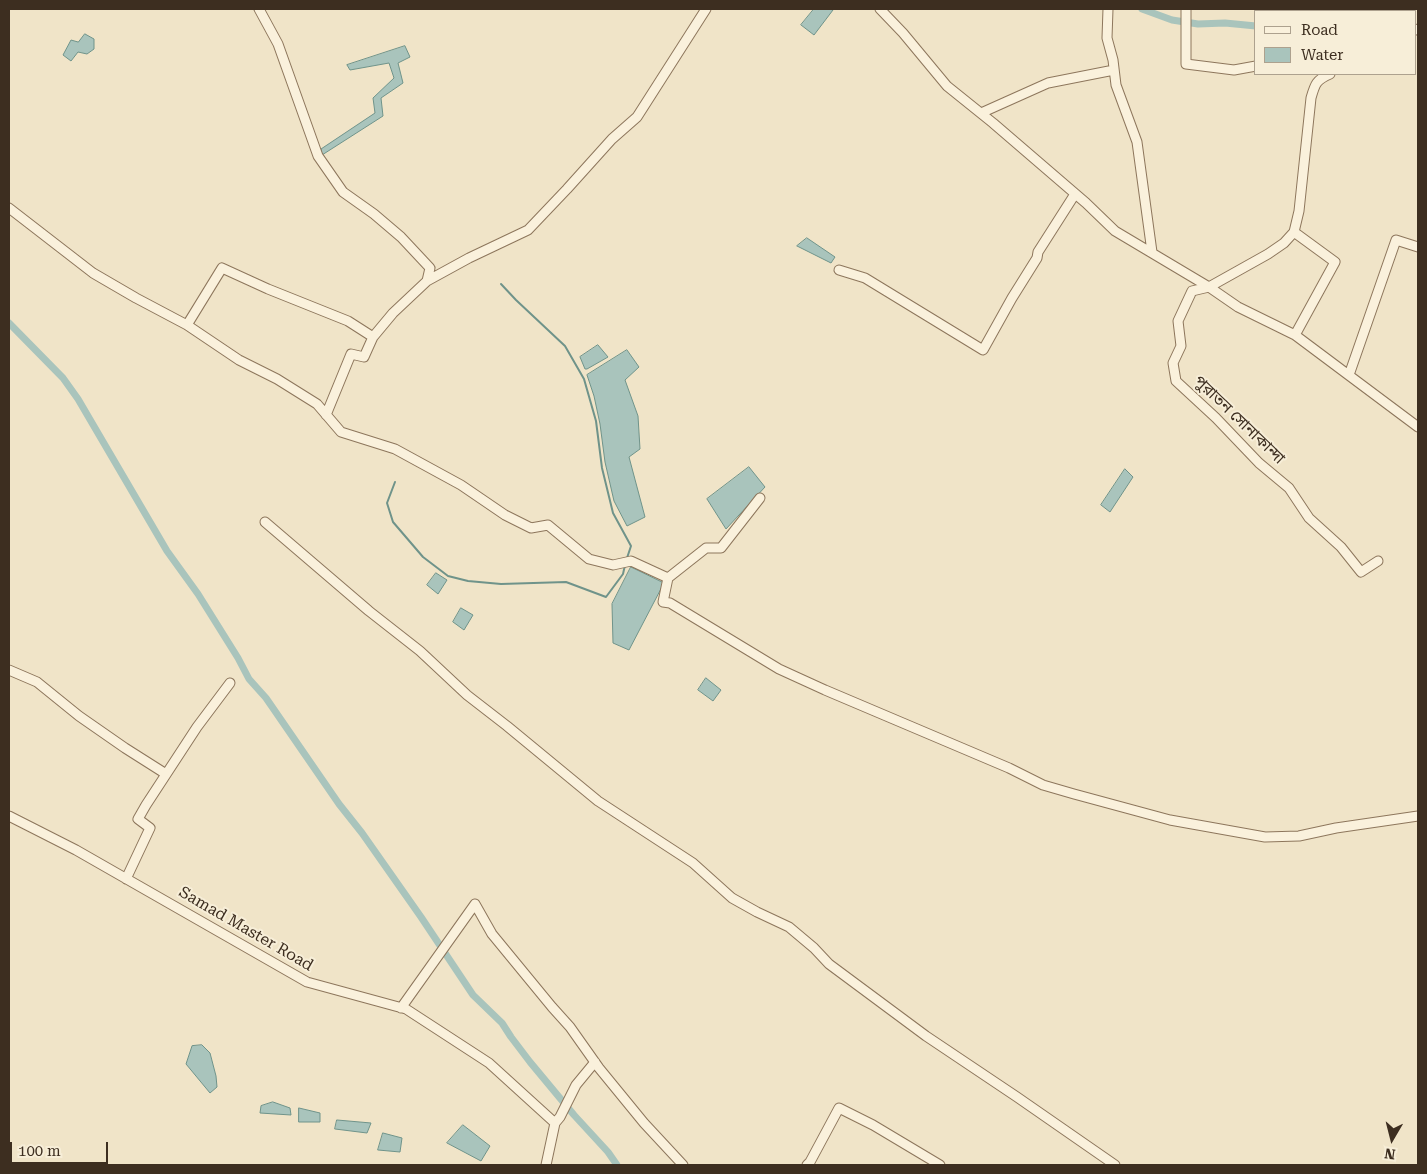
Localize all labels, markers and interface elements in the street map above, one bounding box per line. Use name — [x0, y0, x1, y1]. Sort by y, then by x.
legend — [1254, 10, 1417, 75]
text: Road — [1301, 21, 1338, 39]
text: Water — [1301, 46, 1343, 64]
street label: পুরাতন সোনাকান্দা — [1189, 372, 1289, 468]
street label: Samad Master Road — [175, 883, 317, 975]
north arrow — [1367, 1114, 1417, 1164]
scale bar — [12, 1132, 110, 1164]
text: 100 m — [18, 1142, 61, 1160]
text: N — [1383, 1145, 1396, 1163]

